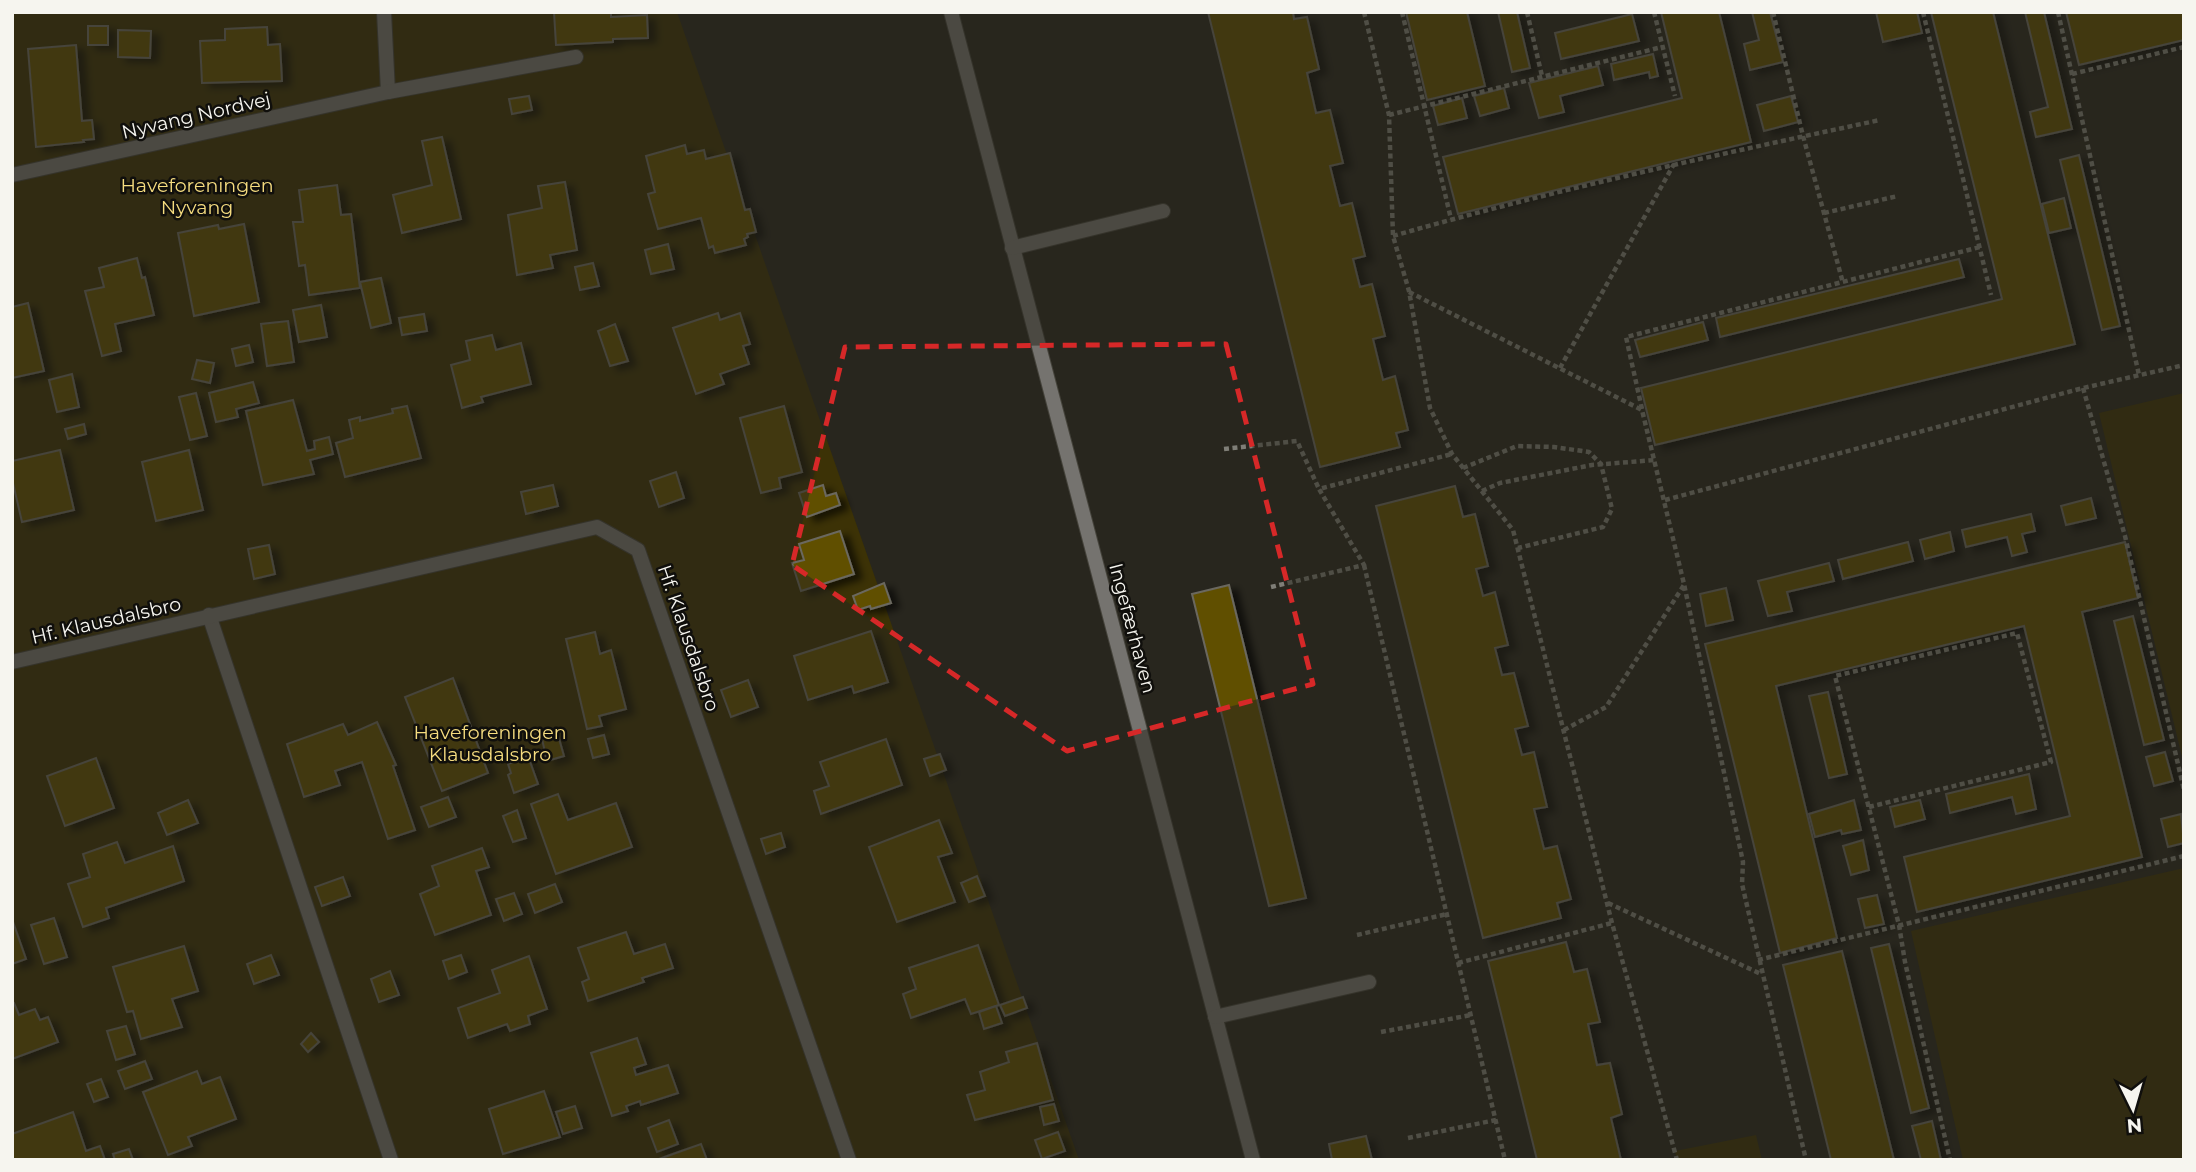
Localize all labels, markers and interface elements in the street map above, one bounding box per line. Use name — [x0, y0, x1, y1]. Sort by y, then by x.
street label: Nyvang Nordvej — [120, 87, 273, 144]
park label: Haveforeningen Nyvang — [120, 174, 274, 219]
street label: Ingefærhaven — [1104, 561, 1161, 696]
street label: Hf. Klausdalsbro — [653, 562, 724, 714]
street label: Hf. Klausdalsbro — [29, 592, 183, 649]
park label: Haveforeningen Klausdalsbro — [413, 721, 567, 766]
north arrow — [2098, 1074, 2168, 1144]
text: N — [2126, 1113, 2143, 1138]

